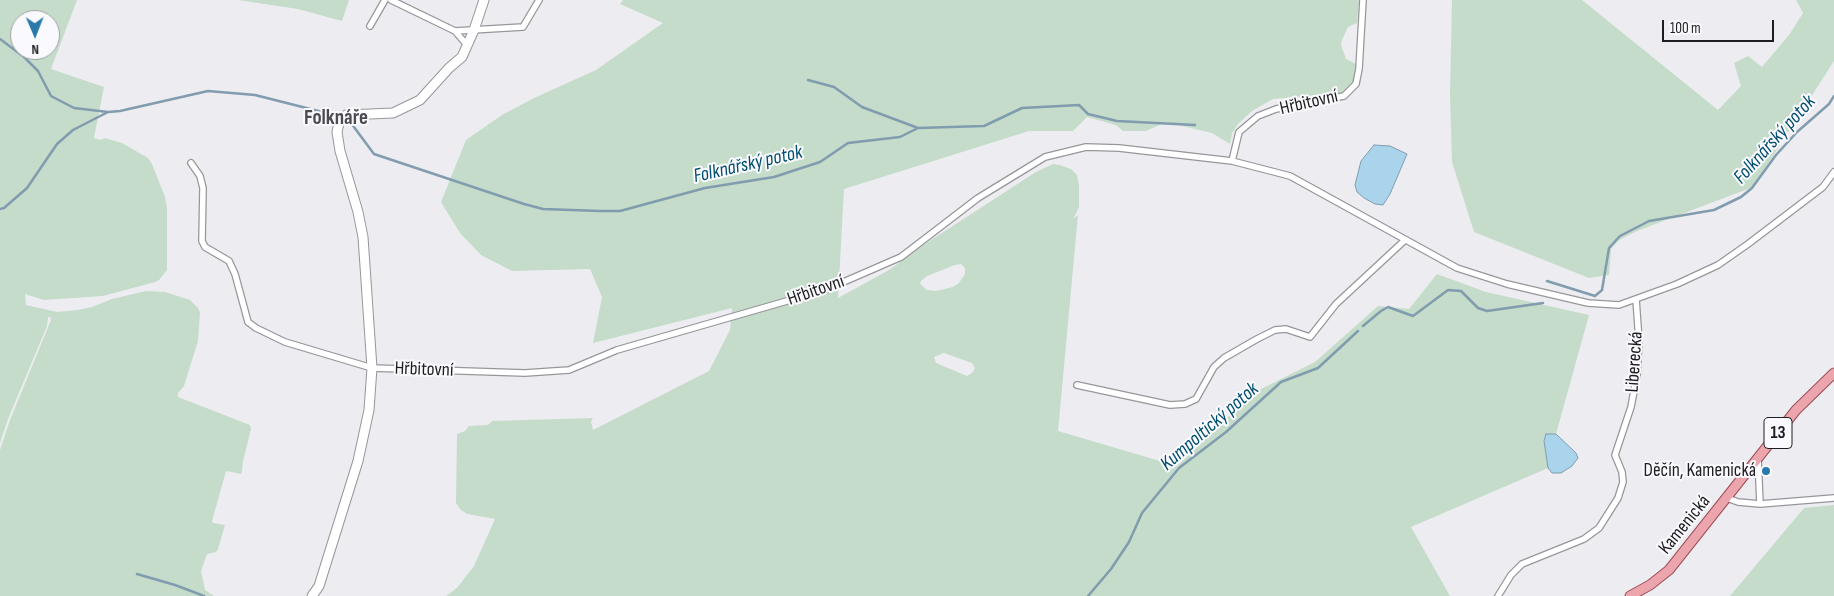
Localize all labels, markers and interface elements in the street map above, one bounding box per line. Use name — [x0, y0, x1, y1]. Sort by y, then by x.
north arrow — [10, 10, 60, 60]
scale bar — [1664, 10, 1776, 42]
text: 100 m — [1670, 19, 1701, 38]
text: N — [31, 41, 39, 58]
street label: Hřbitovní — [1278, 85, 1340, 121]
water label: Folknářský potok — [1729, 91, 1821, 189]
district label: Folknáře — [304, 106, 368, 132]
water label: Folknářský potok — [691, 141, 805, 189]
street label: Hřbitovní — [784, 271, 848, 311]
street label: Liberecká — [1621, 331, 1649, 393]
street label: Hřbitovní — [394, 358, 454, 382]
water label: Kumpoltický potok — [1156, 378, 1264, 476]
road number: 13 — [1764, 418, 1792, 448]
place label: Děčín, Kamenická — [1644, 460, 1756, 482]
marker: Děčín, Kamenická — [1760, 465, 1772, 477]
street label: Kamenická — [1654, 491, 1716, 559]

